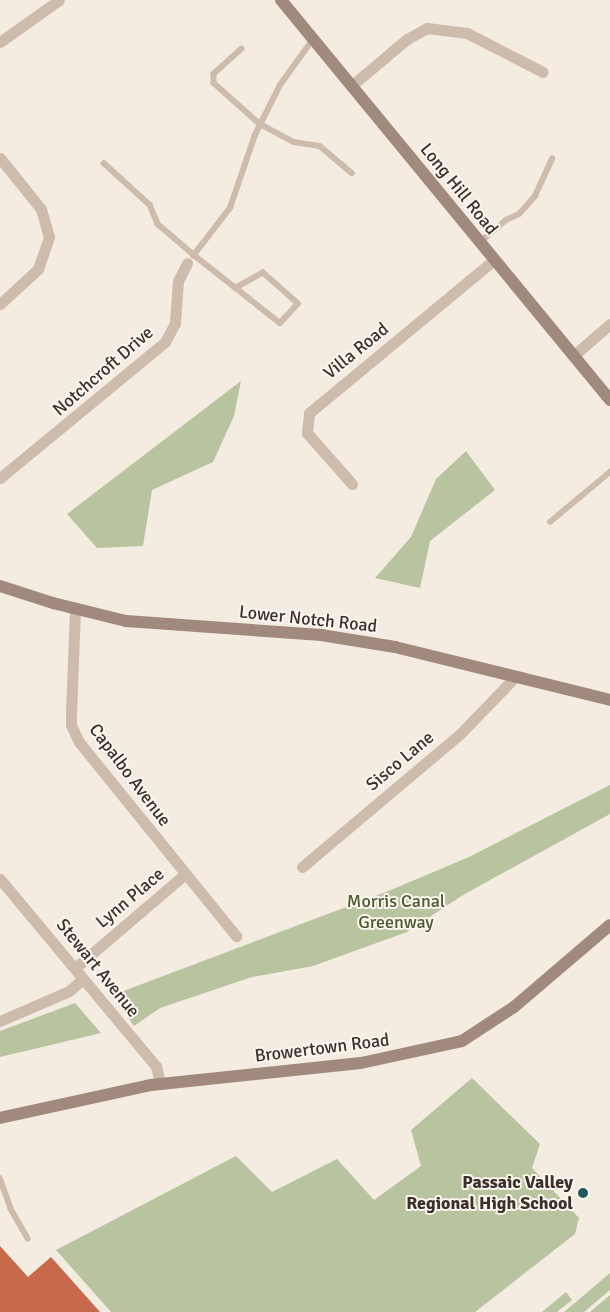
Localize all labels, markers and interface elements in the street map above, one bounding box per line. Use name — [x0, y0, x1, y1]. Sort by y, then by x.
street label: Long Hill Road — [416, 139, 502, 239]
street label: Villa Road — [319, 318, 393, 384]
street label: Notchcroft Drive — [48, 322, 158, 420]
street label: Lower Notch Road — [238, 601, 378, 637]
street label: Capalbo Avenue — [84, 719, 176, 831]
street label: Sisco Lane — [362, 726, 438, 796]
street label: Lynn Place — [91, 863, 169, 933]
park label: Morris Canal Greenway — [347, 891, 445, 934]
street label: Stewart Avenue — [52, 914, 144, 1022]
street label: Browertown Road — [253, 1029, 391, 1067]
place label: Passaic Valley Regional High School — [406, 1172, 573, 1214]
marker: Passaic Valley Regional High School — [577, 1187, 589, 1199]

